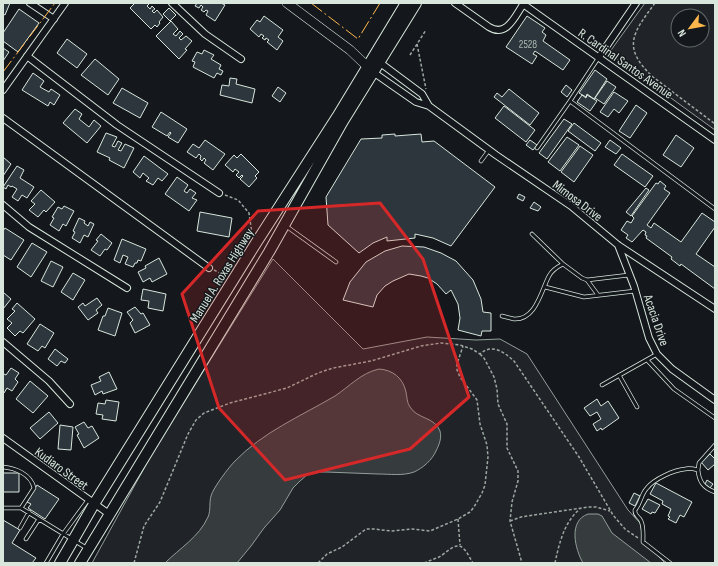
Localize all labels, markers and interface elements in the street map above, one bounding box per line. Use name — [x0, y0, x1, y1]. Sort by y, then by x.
north arrow — [670, 8, 710, 48]
street label: R. Cardinal Santos Avenue — [575, 25, 676, 103]
text: N — [675, 27, 689, 39]
house number: 2528 — [519, 38, 537, 51]
street label: Mimosa Drive — [549, 177, 605, 225]
street label: Manuel A. Roxas Highway — [186, 225, 257, 326]
street label: Acacia Drive — [640, 292, 672, 348]
street label: Kudiaro Street — [31, 444, 91, 494]

